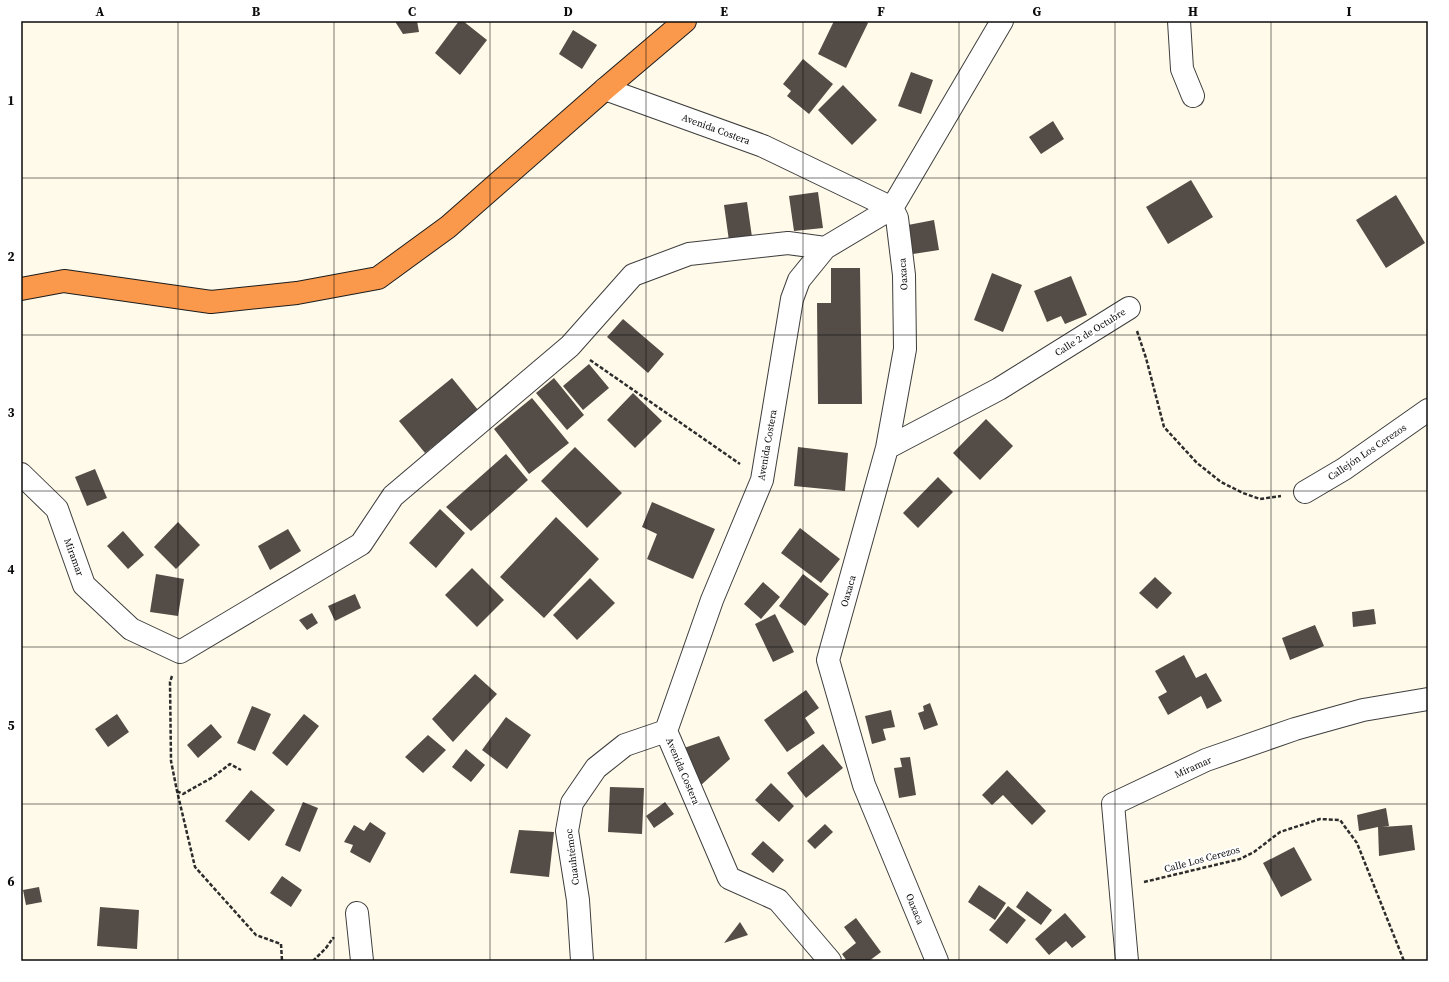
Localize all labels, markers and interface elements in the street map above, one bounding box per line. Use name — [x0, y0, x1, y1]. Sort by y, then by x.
text: A — [96, 3, 105, 20]
text: B — [252, 3, 261, 20]
text: C — [408, 3, 416, 20]
text: D — [563, 3, 573, 20]
text: E — [720, 3, 728, 20]
text: F — [877, 3, 885, 20]
text: G — [1033, 3, 1042, 20]
text: H — [1188, 3, 1198, 20]
text: I — [1346, 3, 1352, 20]
text: 1 — [7, 92, 15, 109]
street label: Avenida Costera — [680, 111, 753, 148]
text: 2 — [7, 248, 15, 265]
street label: Oaxaca — [895, 257, 911, 291]
street label: Calle 2 de Octubre — [1052, 305, 1128, 359]
text: 3 — [7, 404, 15, 421]
street label: Avenida Costera — [754, 408, 780, 481]
street label: Callejón Los Cerezos — [1325, 421, 1409, 483]
street label: Miramar — [61, 536, 87, 578]
text: 4 — [7, 561, 15, 578]
street label: Oaxaca — [837, 573, 859, 608]
text: 5 — [7, 717, 15, 734]
street label: Avenida Costera — [663, 735, 703, 807]
street label: Miramar — [1172, 753, 1214, 781]
street label: Cuauhtémoc — [562, 828, 582, 886]
street label: Calle Los Cerezos — [1163, 843, 1241, 875]
text: 6 — [7, 873, 15, 890]
street label: Oaxaca — [903, 892, 927, 927]

